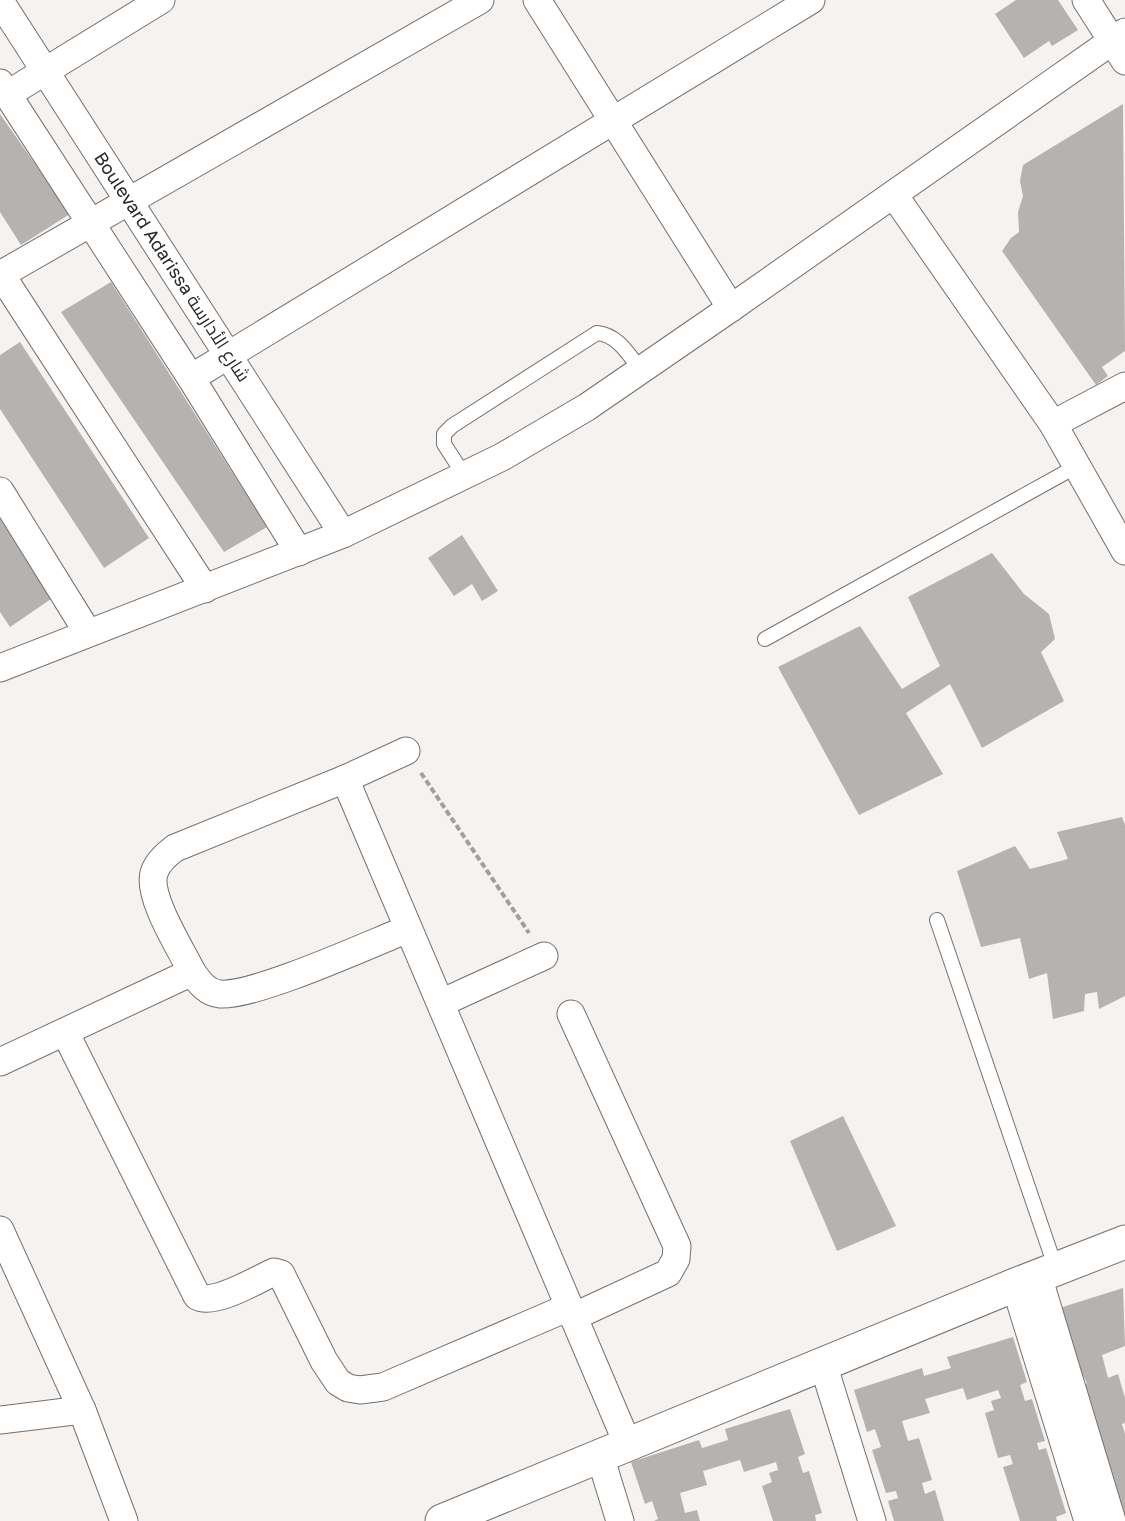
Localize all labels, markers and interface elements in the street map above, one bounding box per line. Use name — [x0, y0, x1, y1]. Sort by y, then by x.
street label: Boulevard Adarissa شارع الأدارسة — [89, 147, 255, 387]

